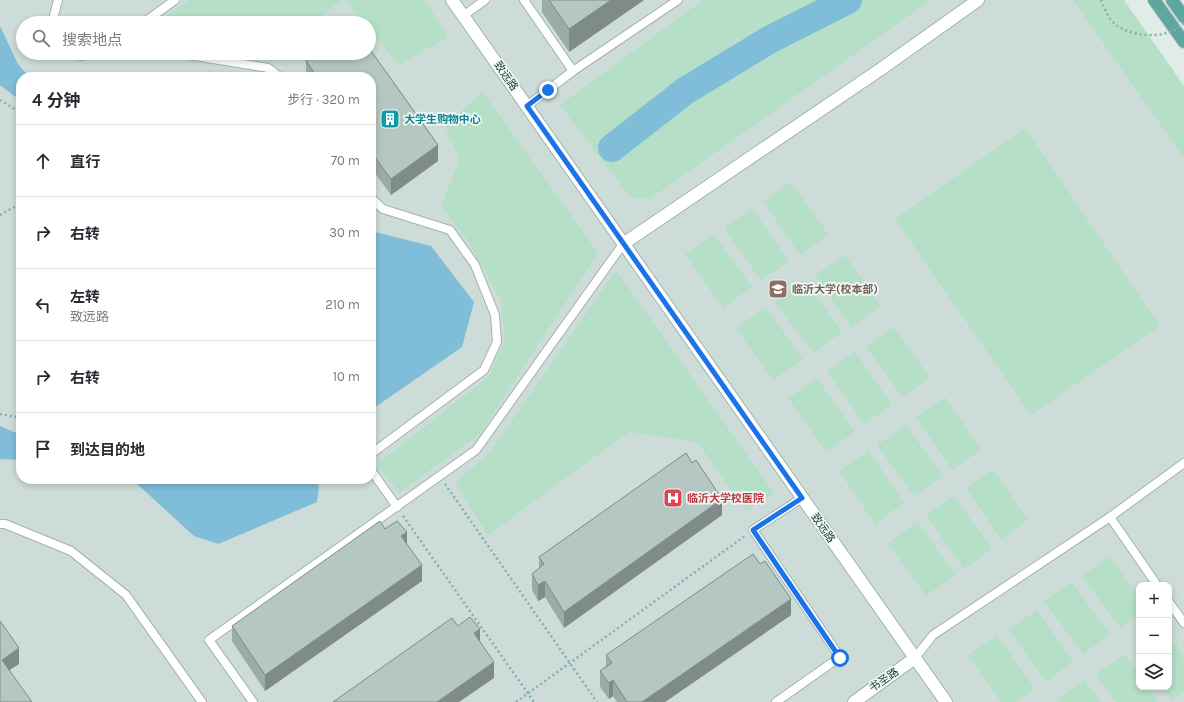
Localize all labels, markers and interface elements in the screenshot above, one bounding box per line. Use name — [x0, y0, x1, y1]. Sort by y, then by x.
search box — [16, 16, 376, 60]
icon: search — [30, 27, 52, 49]
text: 搜索地点 — [62, 31, 122, 49]
street label: 致远路 — [491, 59, 521, 93]
route end — [539, 81, 557, 99]
text: 4 分钟 — [32, 90, 80, 110]
text: 步行 · 320 m — [287, 92, 360, 107]
building icon: 大学生购物中心 — [379, 108, 401, 130]
place label: 大学生购物中心 — [404, 113, 481, 126]
icon: ahead — [32, 150, 54, 172]
text: 直行 — [70, 153, 100, 171]
text: 70 m — [331, 153, 360, 168]
icon: right — [32, 222, 54, 244]
text: 右转 — [70, 225, 100, 243]
text: 30 m — [329, 225, 360, 240]
school or university icon: 临沂大学(校本部) — [767, 278, 789, 300]
place label: 临沂大学(校本部) — [792, 283, 878, 296]
text: 左转 — [70, 288, 100, 306]
icon: left — [32, 294, 54, 316]
text: 210 m — [325, 297, 360, 312]
text: 致远路 — [70, 309, 109, 324]
icon: right — [32, 366, 54, 388]
text: 右转 — [70, 369, 100, 387]
text: 10 m — [333, 369, 360, 384]
icon: arrive — [32, 438, 54, 460]
text: 到达目的地 — [70, 441, 145, 459]
hospital icon: 临沂大学校医院 — [662, 487, 684, 509]
place label: 临沂大学校医院 — [687, 492, 764, 505]
street label: 致远路 — [808, 511, 838, 545]
map controls — [1136, 582, 1172, 690]
button: + — [1136, 582, 1172, 618]
button: − — [1136, 618, 1172, 654]
route start — [831, 649, 849, 667]
button: layers — [1136, 654, 1172, 690]
street label: 书圣路 — [867, 665, 901, 695]

